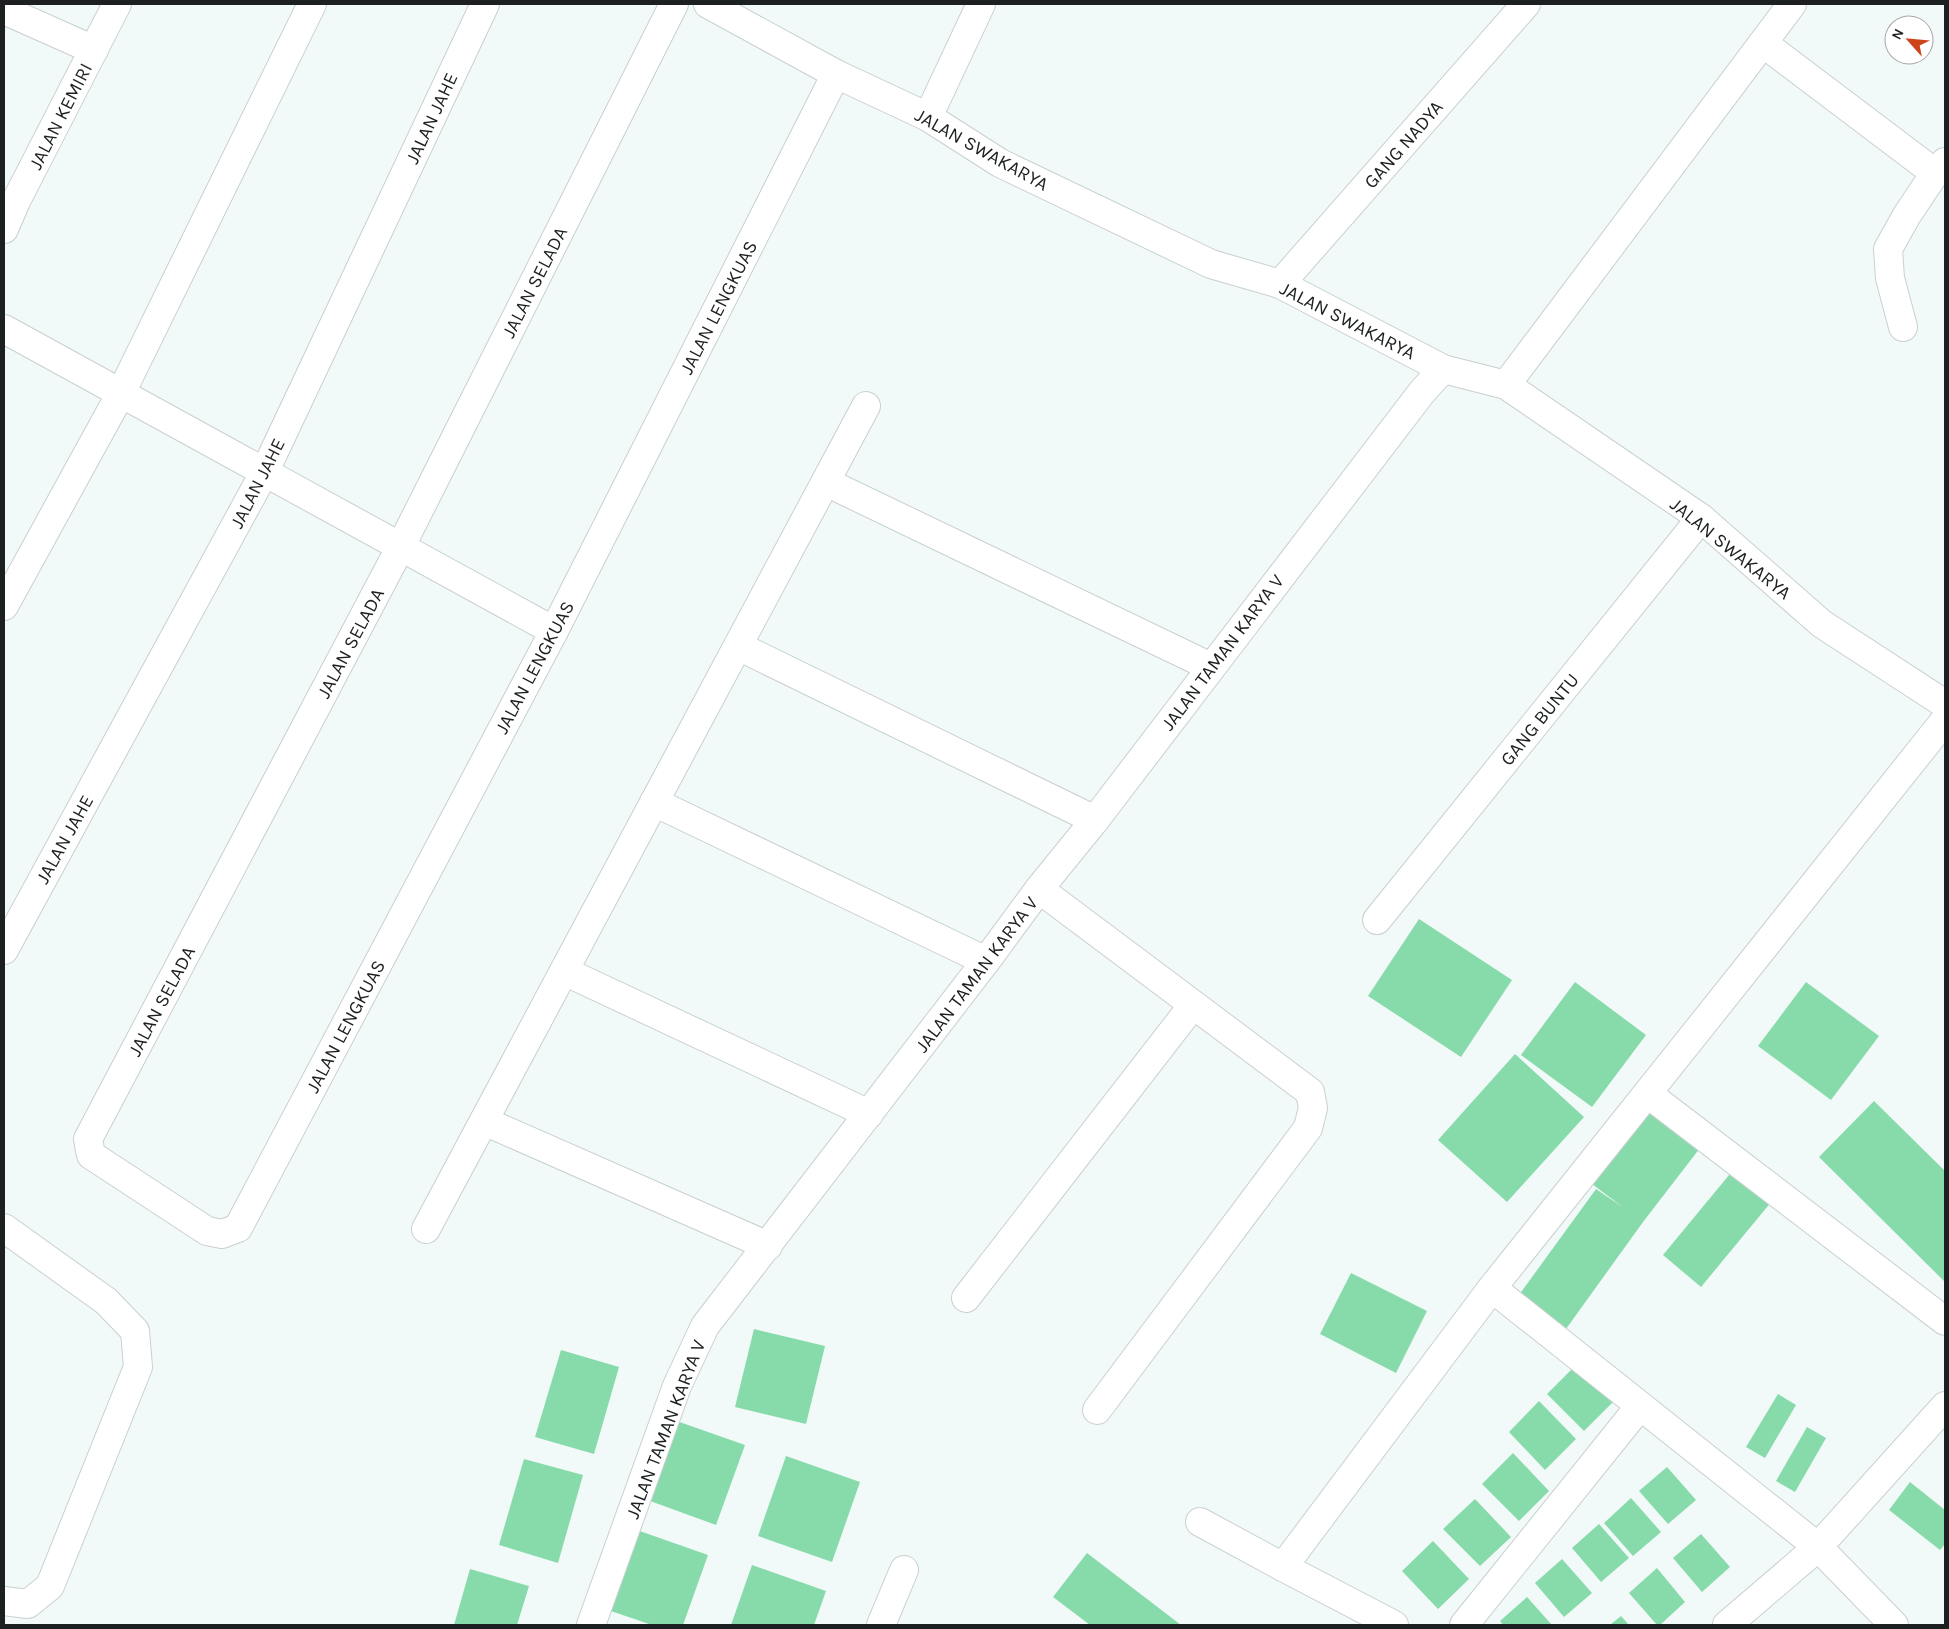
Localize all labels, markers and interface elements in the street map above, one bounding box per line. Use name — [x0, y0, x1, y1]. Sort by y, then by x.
north arrow — [1884, 15, 1934, 65]
text: N — [1888, 26, 1908, 43]
street label: JALAN KEMIRI — [25, 60, 97, 173]
street label: JALAN JAHE — [401, 69, 463, 167]
street label: GANG NADYA — [1360, 96, 1448, 193]
street label: JALAN SWAKARYA — [911, 104, 1052, 196]
street label: JALAN SELADA — [498, 223, 572, 341]
street label: JALAN LENGKUAS — [676, 237, 762, 378]
street label: JALAN SWAKARYA — [1276, 277, 1419, 365]
street label: JALAN JAHE — [226, 435, 290, 532]
street label: JALAN SWAKARYA — [1666, 493, 1795, 604]
street label: JALAN TAMAN KARYA V — [1157, 570, 1289, 735]
street label: JALAN SELADA — [313, 585, 389, 702]
street label: JALAN LENGKUAS — [491, 597, 579, 738]
street label: GANG BUNTU — [1496, 669, 1584, 770]
street label: JALAN JAHE — [32, 791, 98, 888]
street label: JALAN TAMAN KARYA V — [911, 892, 1043, 1057]
street label: JALAN SELADA — [124, 943, 200, 1060]
street label: JALAN LENGKUAS — [302, 956, 390, 1097]
street label: JALAN TAMAN KARYA V — [622, 1337, 710, 1522]

